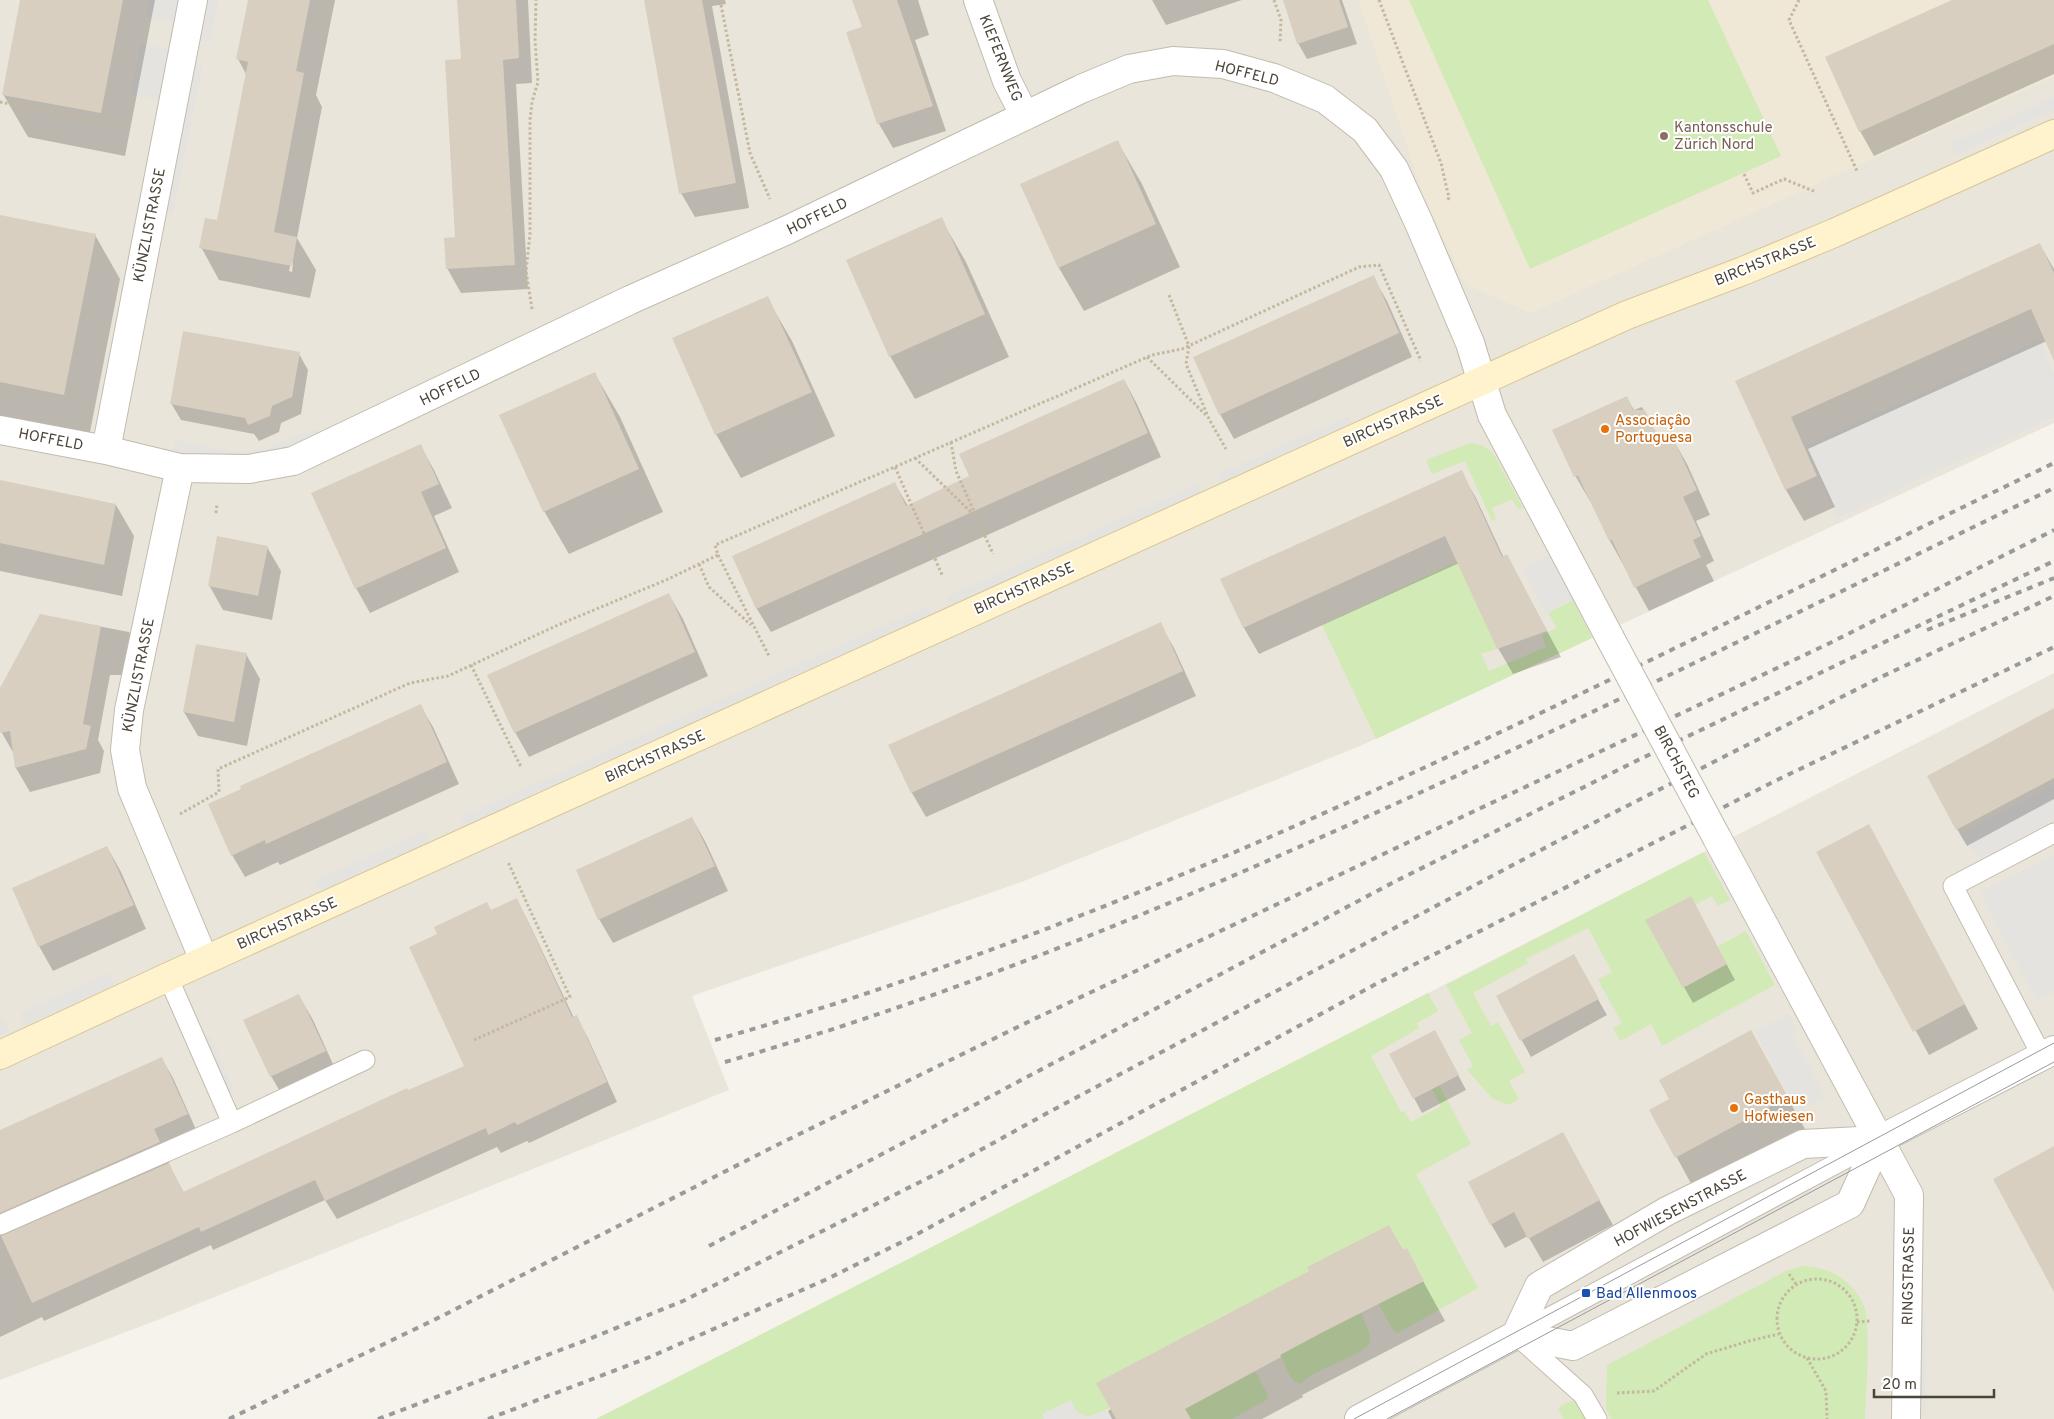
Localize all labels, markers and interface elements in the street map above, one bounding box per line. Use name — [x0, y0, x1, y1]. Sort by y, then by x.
street label: KIEFERNWEG — [974, 12, 1026, 105]
street label: HOFFELD — [1212, 57, 1281, 92]
place label: Kantonsschule Zürich Nord — [1674, 119, 1773, 155]
marker: Kantonsschule Zürich Nord — [1658, 130, 1670, 142]
street label: KÜNZLISTRASSE — [129, 166, 171, 284]
street label: HOFFELD — [784, 194, 851, 240]
street label: BIRCHSTRASSE — [1712, 233, 1819, 291]
street label: HOFFELD — [417, 365, 484, 411]
street label: BIRCHSTRASSE — [1341, 392, 1447, 453]
place label: Associaçâo Portuguesa — [1615, 412, 1692, 448]
marker: Associaçâo Portuguesa — [1599, 423, 1611, 435]
street label: HOFFELD — [17, 425, 85, 456]
street label: BIRCHSTRASSE — [972, 559, 1078, 620]
street label: KÜNZLISTRASSE — [118, 616, 160, 734]
street label: BIRCHSTEG — [1648, 723, 1703, 803]
street label: BIRCHSTRASSE — [603, 727, 709, 788]
street label: BIRCHSTRASSE — [235, 894, 341, 955]
place label: Gasthaus Hofwiesen — [1744, 1091, 1814, 1127]
marker: Gasthaus Hofwiesen — [1728, 1102, 1740, 1114]
street label: HOFWIESENSTRASSE — [1611, 1166, 1750, 1252]
street label: RINGSTRASSE — [1899, 1226, 1920, 1326]
place label: Bad Allenmoos — [1596, 1285, 1697, 1304]
marker: Bad Allenmoos — [1580, 1287, 1592, 1299]
scale bar — [1874, 1366, 1994, 1398]
text: 20 m — [1882, 1376, 1917, 1395]

